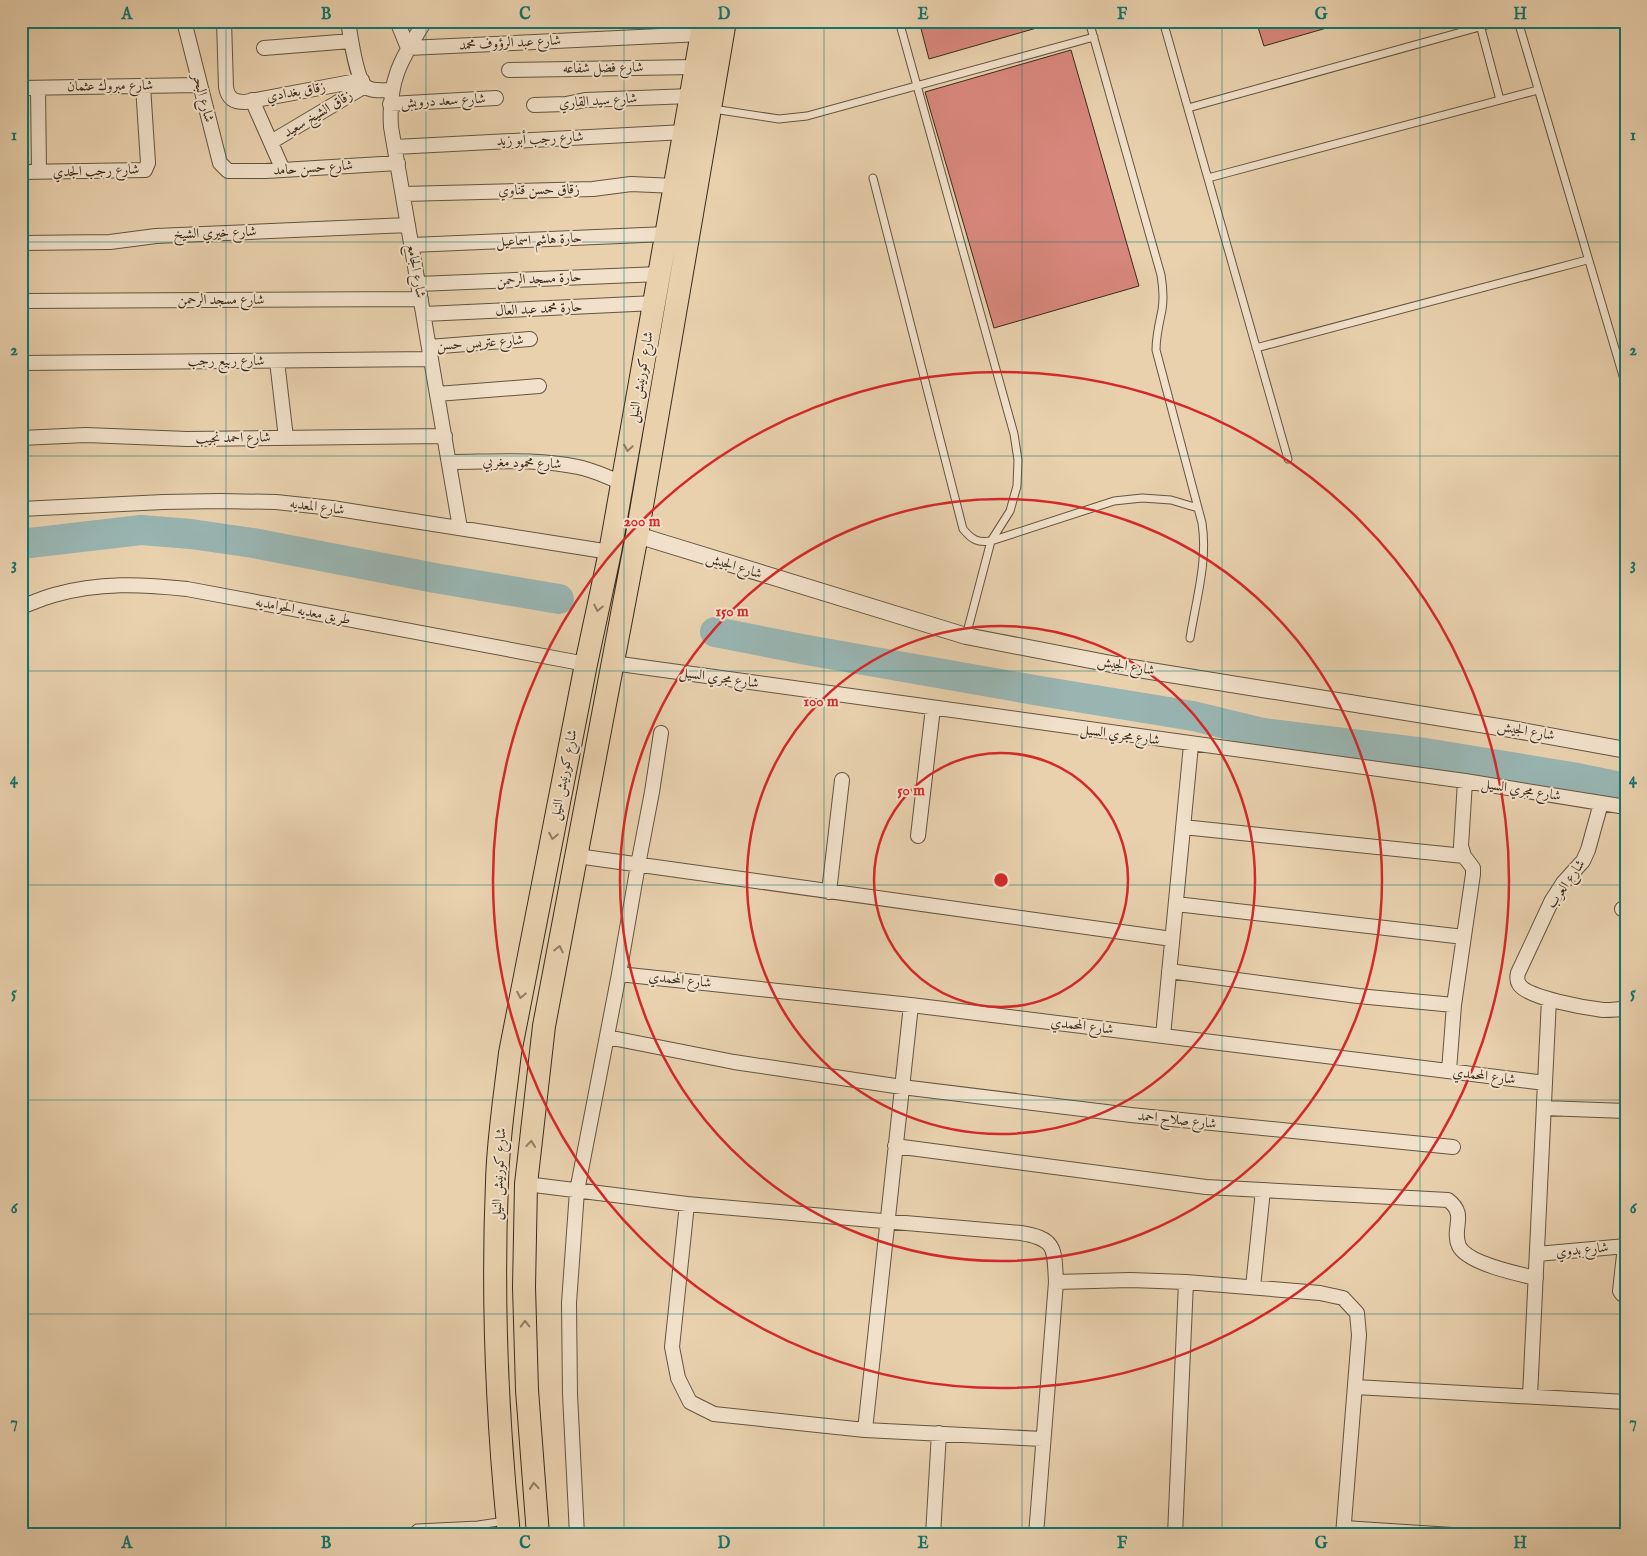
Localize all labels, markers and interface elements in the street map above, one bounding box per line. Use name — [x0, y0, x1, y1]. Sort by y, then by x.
text: A — [121, 5, 134, 25]
text: B — [321, 5, 332, 25]
text: C — [519, 5, 531, 25]
text: D — [718, 5, 731, 25]
text: E — [917, 5, 929, 25]
text: F — [1117, 5, 1128, 25]
text: G — [1315, 5, 1328, 25]
text: H — [1513, 5, 1527, 25]
street label: شارع عبد الرؤوف محمد — [459, 31, 562, 57]
street label: شارع فضل شفاعه — [562, 58, 644, 80]
street label: شارع البحر — [185, 70, 218, 125]
street label: شارع مبروك عثمان — [67, 76, 153, 98]
street label: زقاق بغدادي — [265, 78, 327, 108]
street label: زقاق الشيخ سعيد — [280, 86, 357, 144]
street label: شارع سيد القاري — [558, 89, 638, 115]
street label: شارع سعد درويش — [400, 90, 486, 114]
text: 1 — [11, 126, 17, 146]
street label: شارع رجب أبو زيد — [496, 126, 584, 152]
text: 1 — [1630, 126, 1636, 146]
street label: شارع حسن حامد — [273, 156, 354, 182]
street label: شارع رجب الجدي — [52, 160, 140, 184]
street label: زقاق حسن قناوي — [498, 180, 580, 202]
street label: شارع خيري الشيخ — [173, 223, 257, 246]
street label: حارة هاشم اسماعيل — [496, 229, 583, 255]
street label: شارع الجامع — [398, 242, 430, 300]
street label: حارة مسجد الرحمن — [496, 268, 582, 290]
street label: شارع مسجد الرحمن — [178, 291, 264, 311]
street label: حارة محمد عبد العال — [495, 298, 583, 320]
street label: شارع كورنيش النيل — [624, 330, 660, 424]
street label: شارع عتريس حسن — [436, 331, 524, 357]
text: 2 — [10, 341, 18, 361]
text: 2 — [1629, 341, 1637, 361]
street label: شارع ربيع رجب — [188, 352, 265, 374]
street label: شارع احمد نجيب — [195, 428, 271, 450]
one-way arrow — [624, 444, 634, 453]
street label: شارع محمود مغربي — [482, 453, 562, 475]
street label: شارع المعديه — [288, 495, 345, 521]
text: 200 m — [624, 512, 661, 531]
street label: شارع الجيش — [703, 549, 764, 585]
text: 3 — [11, 555, 17, 575]
text: 3 — [1630, 555, 1636, 575]
street label: طريق معديه الحوامديه — [254, 593, 352, 629]
text: 150 m — [715, 602, 749, 621]
one-way arrow — [593, 603, 603, 612]
street label: شارع الجيش — [1096, 652, 1156, 682]
street label: شارع مجري السيل — [678, 664, 760, 694]
text: 100 m — [803, 692, 839, 711]
street label: شارع الجيش — [1496, 717, 1556, 747]
street label: شارع مجري السيل — [1079, 721, 1161, 751]
street label: شارع كورنيش النيل — [546, 728, 584, 822]
text: 4 — [10, 770, 19, 790]
text: 4 — [1629, 770, 1638, 790]
street label: شارع مجري السيل — [1480, 775, 1562, 807]
text: 50 m — [897, 781, 925, 800]
one-way arrow — [548, 832, 558, 840]
street label: شارع العرب — [1543, 856, 1591, 913]
centre of rings — [992, 871, 1010, 889]
one-way arrow — [553, 944, 563, 953]
street label: شارع المحمدي — [647, 968, 712, 994]
text: 5 — [11, 984, 17, 1004]
text: 5 — [1630, 984, 1636, 1004]
one-way arrow — [517, 991, 527, 1000]
street label: شارع المحمدي — [1049, 1013, 1114, 1041]
street label: شارع المحمدي — [1451, 1063, 1516, 1091]
street label: شارع صلاح احمد — [1136, 1107, 1217, 1136]
street label: شارع كورنيش النيل — [488, 1127, 512, 1221]
one-way arrow — [525, 1140, 536, 1148]
text: 6 — [11, 1199, 19, 1219]
text: 6 — [1630, 1199, 1638, 1219]
street label: شارع بدوي — [1555, 1238, 1609, 1264]
one-way arrow — [520, 1320, 530, 1328]
text: 7 — [10, 1413, 18, 1433]
text: 7 — [1629, 1413, 1637, 1433]
one-way arrow — [529, 1482, 540, 1490]
text: A — [121, 1534, 134, 1554]
text: B — [321, 1534, 332, 1554]
text: C — [519, 1534, 531, 1554]
text: D — [718, 1534, 731, 1554]
text: E — [917, 1534, 929, 1554]
text: F — [1117, 1534, 1128, 1554]
text: G — [1315, 1534, 1328, 1554]
text: H — [1513, 1534, 1527, 1554]

